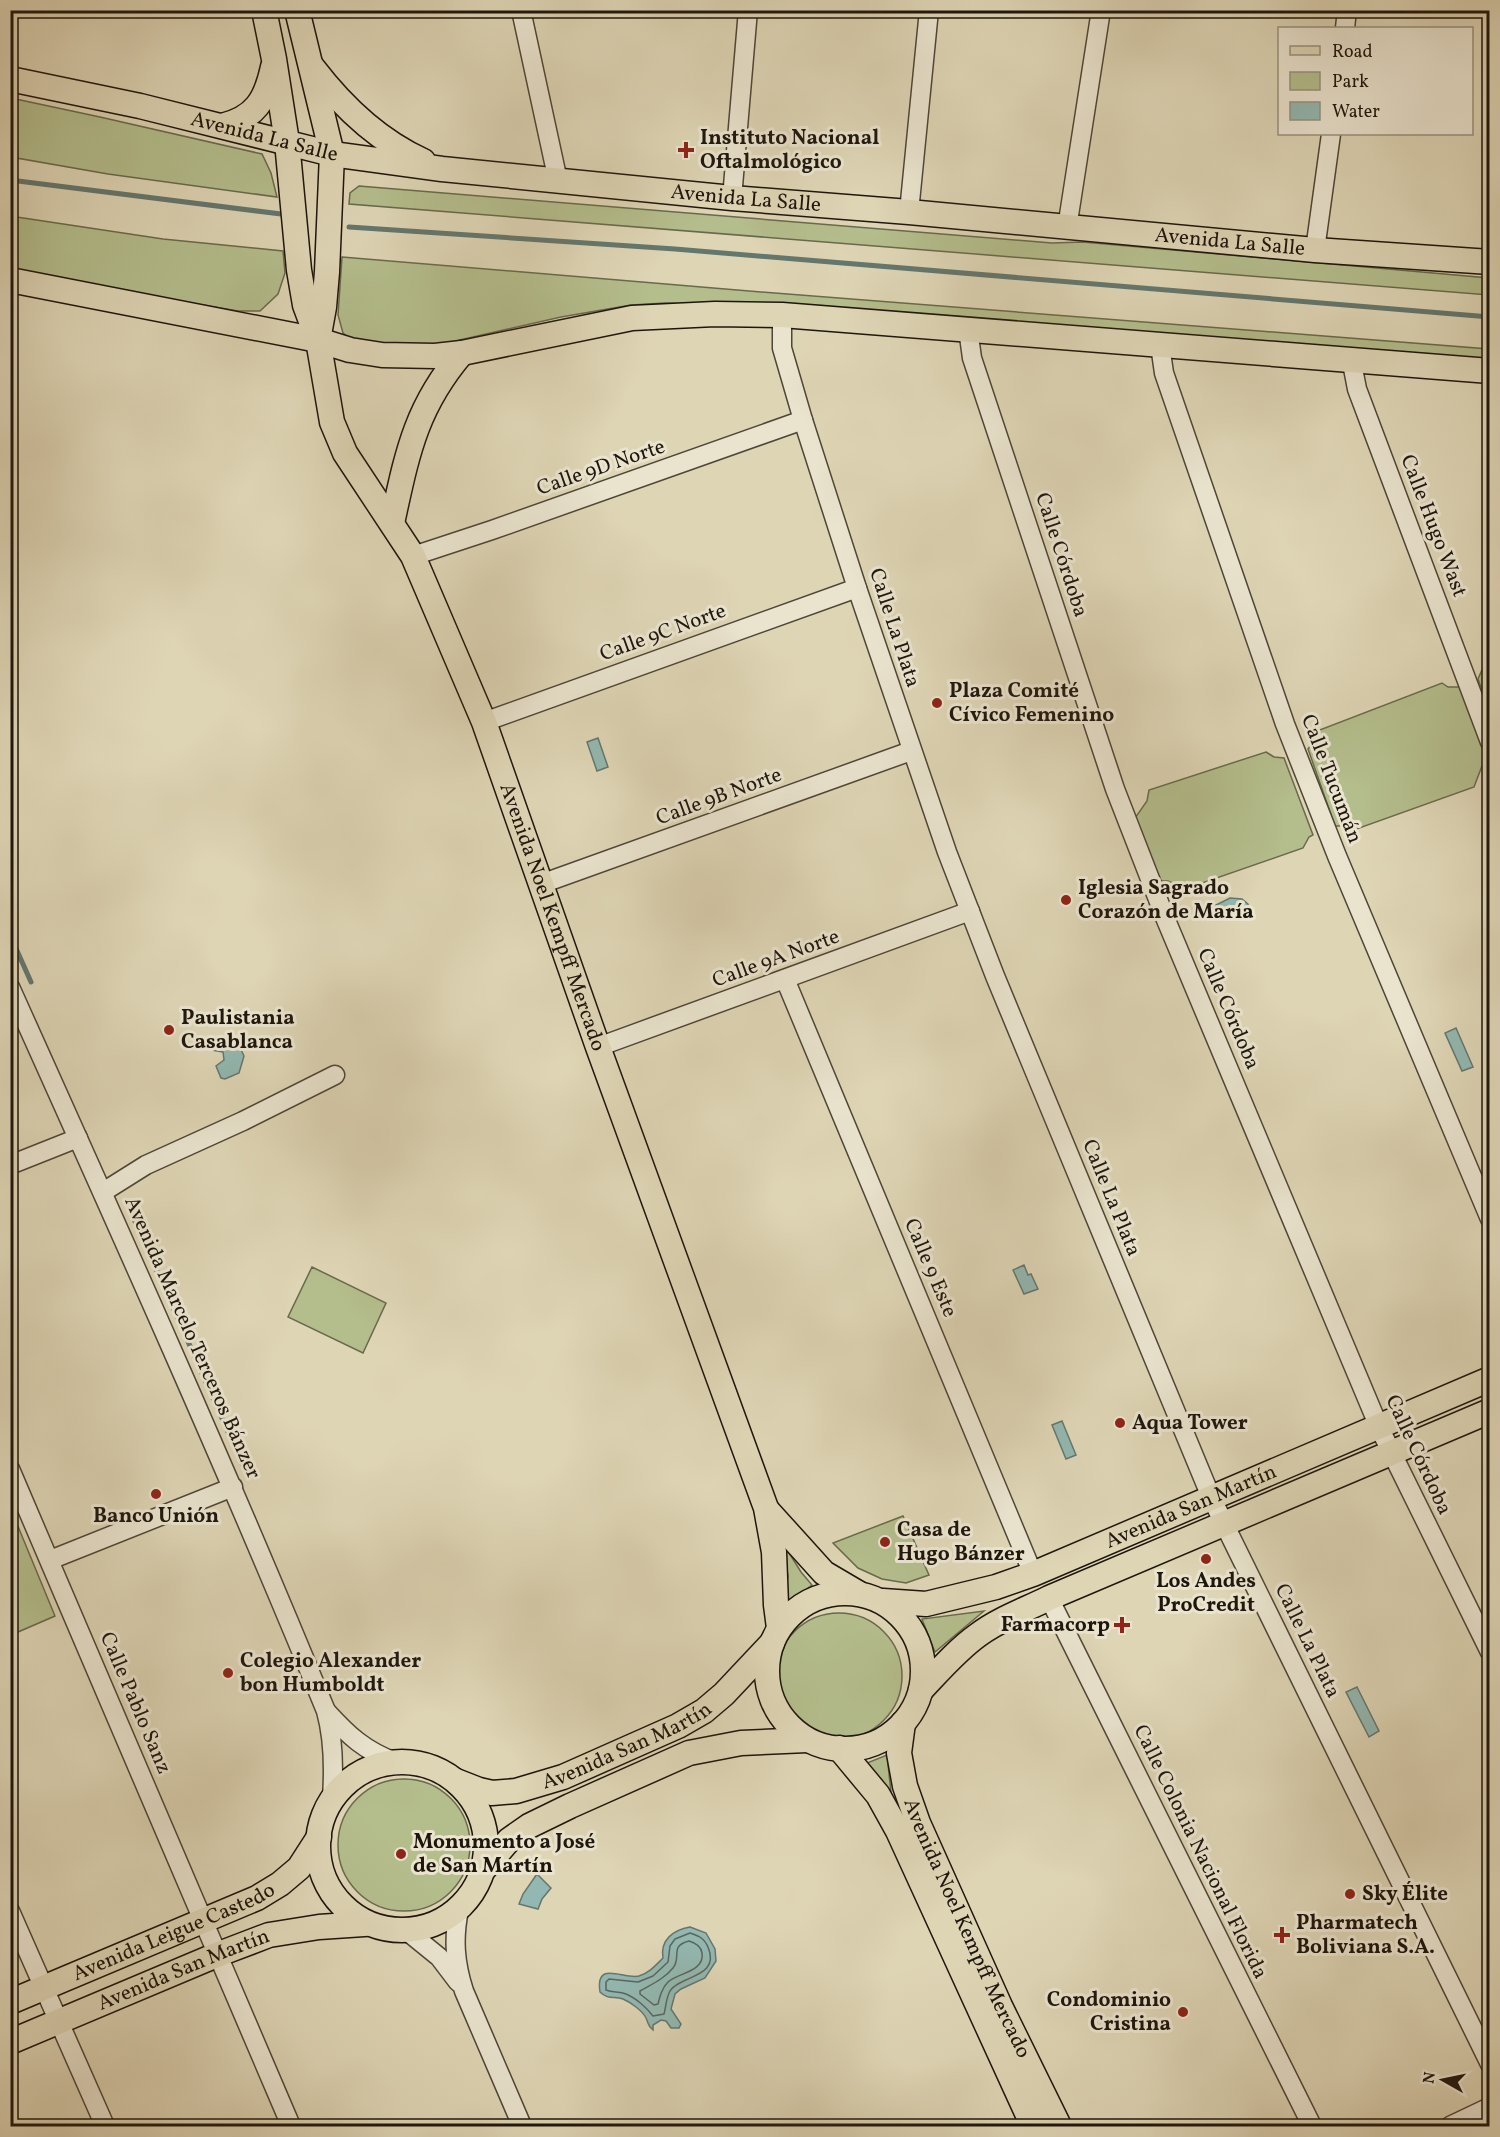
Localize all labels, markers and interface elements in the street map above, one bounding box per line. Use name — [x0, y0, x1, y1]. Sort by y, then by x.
legend — [1278, 27, 1473, 135]
text: Road — [1332, 40, 1373, 65]
text: Park — [1332, 70, 1369, 95]
text: Water — [1332, 100, 1380, 125]
street label: Avenida La Salle — [188, 105, 340, 169]
place label: Instituto Nacional Oftalmológico — [700, 124, 879, 177]
marker: Instituto Nacional Oftalmológico — [677, 141, 695, 159]
street label: Avenida La Salle — [669, 177, 822, 219]
street label: Avenida La Salle — [1153, 221, 1306, 264]
street label: Calle 9D Norte — [533, 432, 669, 504]
street label: Calle Hugo Wast — [1393, 451, 1473, 601]
street label: Calle Córdoba — [1027, 489, 1095, 621]
street label: Calle La Plata — [861, 565, 927, 691]
street label: Calle 9C Norte — [596, 597, 730, 669]
place label: Plaza Comité Cívico Femenino — [949, 677, 1114, 730]
marker: Plaza Comité Cívico Femenino — [930, 696, 944, 710]
street label: Calle Tucumán — [1293, 710, 1369, 848]
street label: Calle 9B Norte — [652, 761, 786, 833]
street label: Avenida Noel Kempff Mercado — [492, 779, 613, 1055]
place label: Iglesia Sagrado Corazón de María — [1078, 874, 1254, 927]
marker: Iglesia Sagrado Corazón de María — [1059, 893, 1073, 907]
street label: Calle 9A Norte — [708, 923, 844, 995]
street label: Calle Córdoba — [1189, 944, 1267, 1074]
place label: Paulistania Casablanca — [181, 1004, 295, 1057]
marker: Paulistania Casablanca — [162, 1023, 176, 1037]
street label: Calle La Plata — [1074, 1135, 1148, 1261]
street label: Avenida Marcelo Terceros Bánzer — [116, 1192, 268, 1484]
street label: Calle 9 Este — [896, 1214, 964, 1322]
street label: Calle Córdoba — [1378, 1390, 1458, 1520]
place label: Aqua Tower — [1132, 1409, 1248, 1438]
marker: Aqua Tower — [1113, 1416, 1127, 1430]
street label: Avenida San Martín — [1101, 1457, 1281, 1556]
marker: Banco Unión — [149, 1487, 163, 1501]
place label: Banco Unión — [93, 1502, 219, 1531]
place label: Casa de Hugo Bánzer — [897, 1516, 1025, 1569]
marker: Casa de Hugo Bánzer — [878, 1535, 892, 1549]
marker: Los Andes ProCredit — [1199, 1552, 1213, 1566]
place label: Los Andes ProCredit — [1156, 1567, 1256, 1620]
street label: Calle La Plata — [1267, 1579, 1347, 1703]
place label: Farmacorp — [1001, 1611, 1110, 1640]
marker: Farmacorp — [1115, 1618, 1129, 1632]
street label: Calle Pablo Sanz — [92, 1628, 178, 1778]
place label: Colegio Alexander bon Humboldt — [240, 1647, 421, 1700]
marker: Colegio Alexander bon Humboldt — [221, 1666, 235, 1680]
street label: Avenida San Martín — [539, 1696, 719, 1797]
street label: Calle Colonia Nacional Florida — [1126, 1720, 1274, 1984]
street label: Avenida Noel Kempff Mercado — [896, 1795, 1038, 2063]
place label: Monumento a José de San Martín — [413, 1828, 595, 1881]
marker: Monumento a José de San Martín — [394, 1847, 408, 1861]
street label: Avenida Leigue Castedo — [68, 1876, 281, 1989]
place label: Sky Élite — [1362, 1880, 1448, 1909]
marker: Sky Élite — [1343, 1887, 1357, 1901]
place label: Pharmatech Boliviana S.A. — [1296, 1909, 1435, 1962]
street label: Avenida San Martín — [93, 1922, 274, 2018]
marker: Pharmatech Boliviana S.A. — [1273, 1926, 1291, 1944]
place label: Condominio Cristina — [1047, 1986, 1171, 2039]
marker: Condominio Cristina — [1176, 2005, 1190, 2019]
north arrow — [1413, 2050, 1473, 2110]
text: N — [1418, 2070, 1442, 2085]

